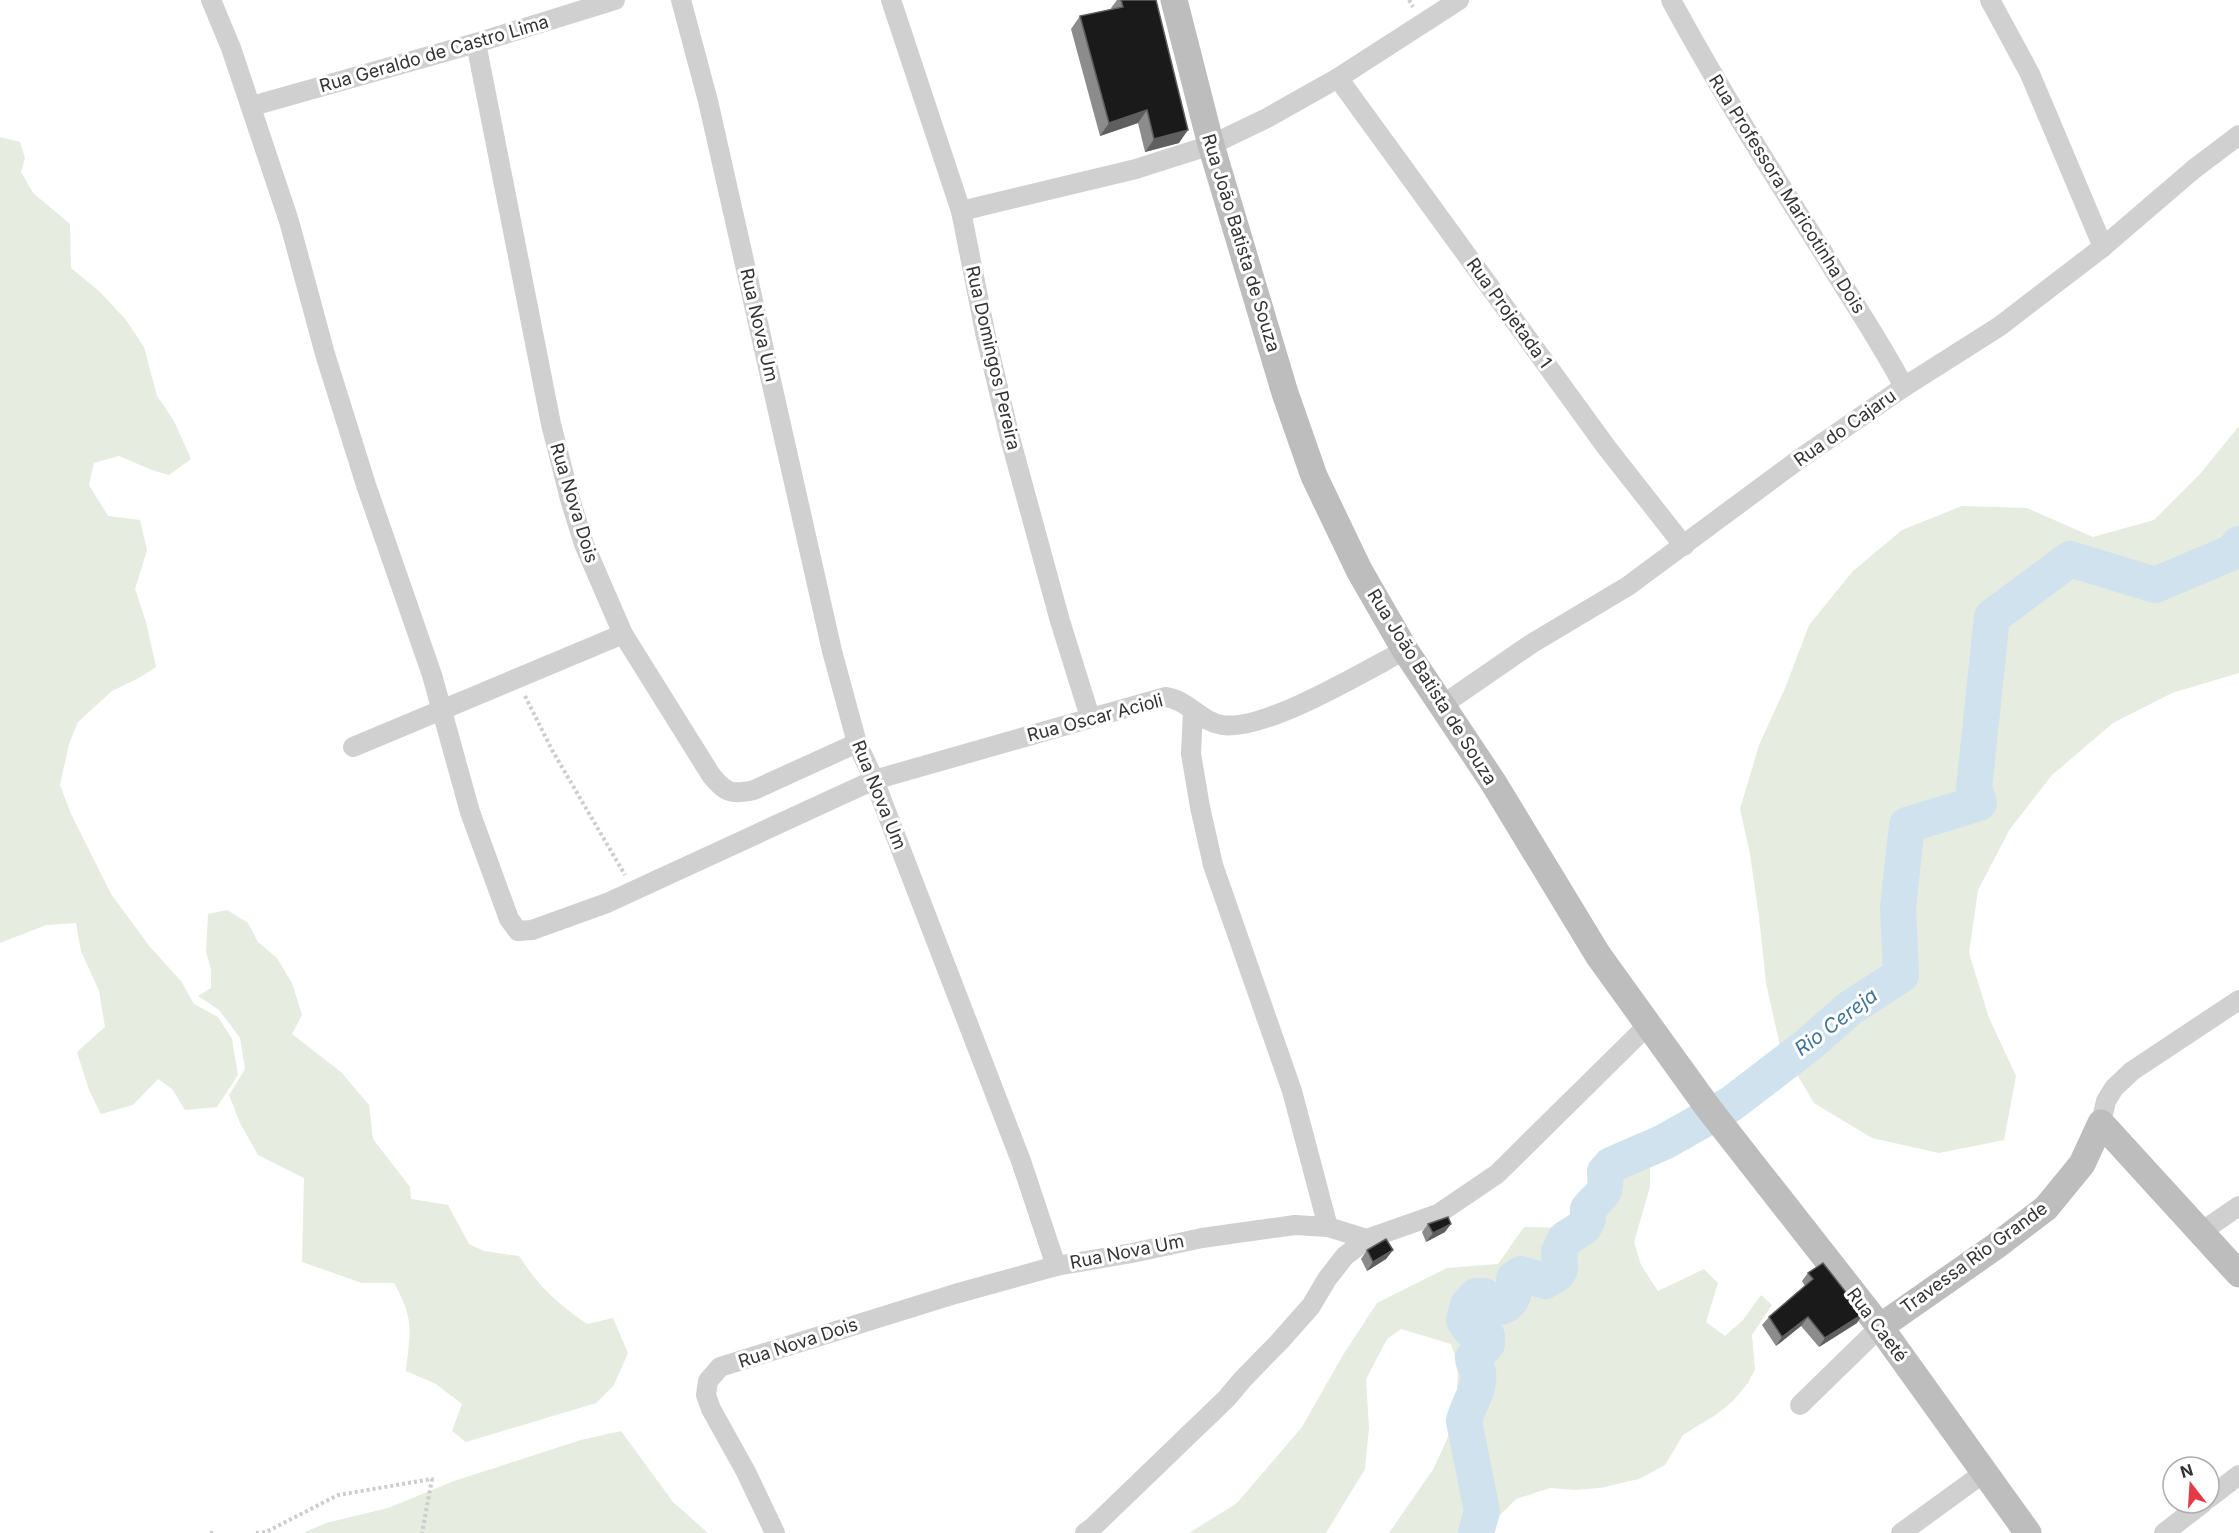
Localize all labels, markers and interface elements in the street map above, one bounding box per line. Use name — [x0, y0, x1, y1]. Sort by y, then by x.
street label: Rua Geraldo de Castro Lima — [317, 11, 551, 96]
street label: Rua Professora Maricotinha Dois — [1705, 70, 1870, 317]
street label: Rua João Batista de Souza — [1198, 131, 1285, 354]
street label: Rua Projetada 1 — [1463, 254, 1556, 372]
street label: Rua Domingos Pereira — [962, 264, 1025, 452]
street label: Rua Nova Um — [736, 266, 783, 384]
street label: Rua do Cajaru — [1790, 385, 1900, 470]
street label: Rua Nova Dois — [546, 440, 603, 565]
street label: Rua João Batista de Souza — [1363, 585, 1501, 789]
street label: Rua Oscar Acioli — [1025, 689, 1165, 746]
street label: Rua Nova Um — [848, 737, 911, 852]
water label: Rio Cereja — [1790, 983, 1882, 1061]
street label: Travessa Rio Grande — [1896, 1197, 2051, 1318]
street label: Rua Nova Um — [1068, 1230, 1186, 1273]
street label: Rua Caeté — [1843, 1283, 1912, 1366]
street label: Rua Nova Dois — [736, 1313, 860, 1372]
north arrow — [2161, 1455, 2221, 1515]
text: N — [2178, 1459, 2195, 1482]

